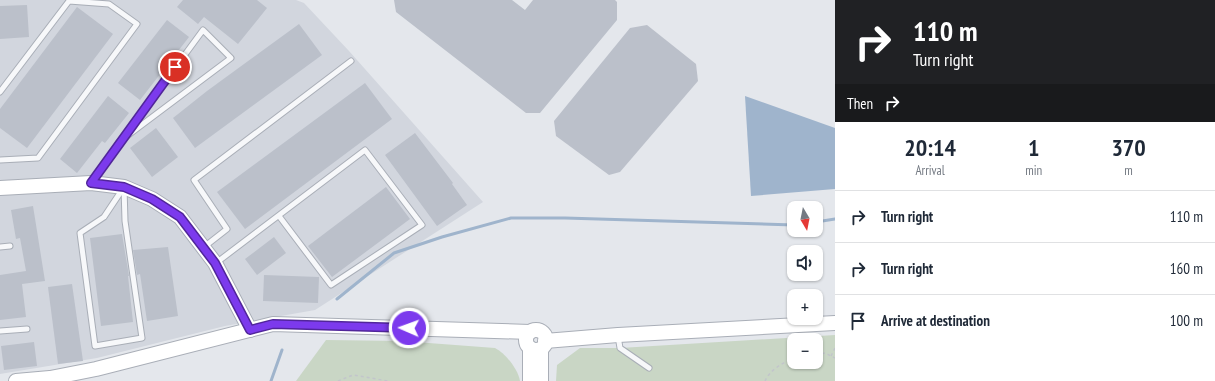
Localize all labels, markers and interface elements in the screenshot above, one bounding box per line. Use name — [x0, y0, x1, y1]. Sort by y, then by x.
text: 110 m — [913, 12, 977, 49]
icon: right — [847, 16, 899, 68]
text: Turn right — [913, 48, 973, 71]
pin — [158, 50, 192, 84]
icon: arrive — [164, 56, 186, 78]
icon: right — [881, 92, 903, 114]
text: Then — [847, 94, 873, 113]
text: 20:14 — [904, 132, 956, 163]
text: 1 — [1028, 132, 1039, 163]
text: 370 — [1111, 132, 1146, 163]
text: Arrival — [915, 162, 945, 179]
text: min — [1025, 162, 1042, 179]
text: m — [1124, 162, 1133, 179]
north arrow — [787, 201, 823, 237]
map controls — [787, 201, 823, 369]
icon: right — [847, 206, 869, 228]
text: Turn right — [881, 207, 933, 226]
text: 110 m — [1170, 207, 1203, 226]
button: sound — [787, 245, 823, 281]
icon: right — [847, 258, 869, 280]
text: Turn right — [881, 259, 933, 278]
text: 160 m — [1170, 259, 1203, 278]
button: + — [787, 289, 823, 325]
position arrow — [388, 307, 430, 349]
icon: arrive — [847, 310, 869, 332]
text: Arrive at destination — [881, 311, 990, 330]
text: 100 m — [1170, 311, 1203, 330]
button: − — [787, 333, 823, 369]

